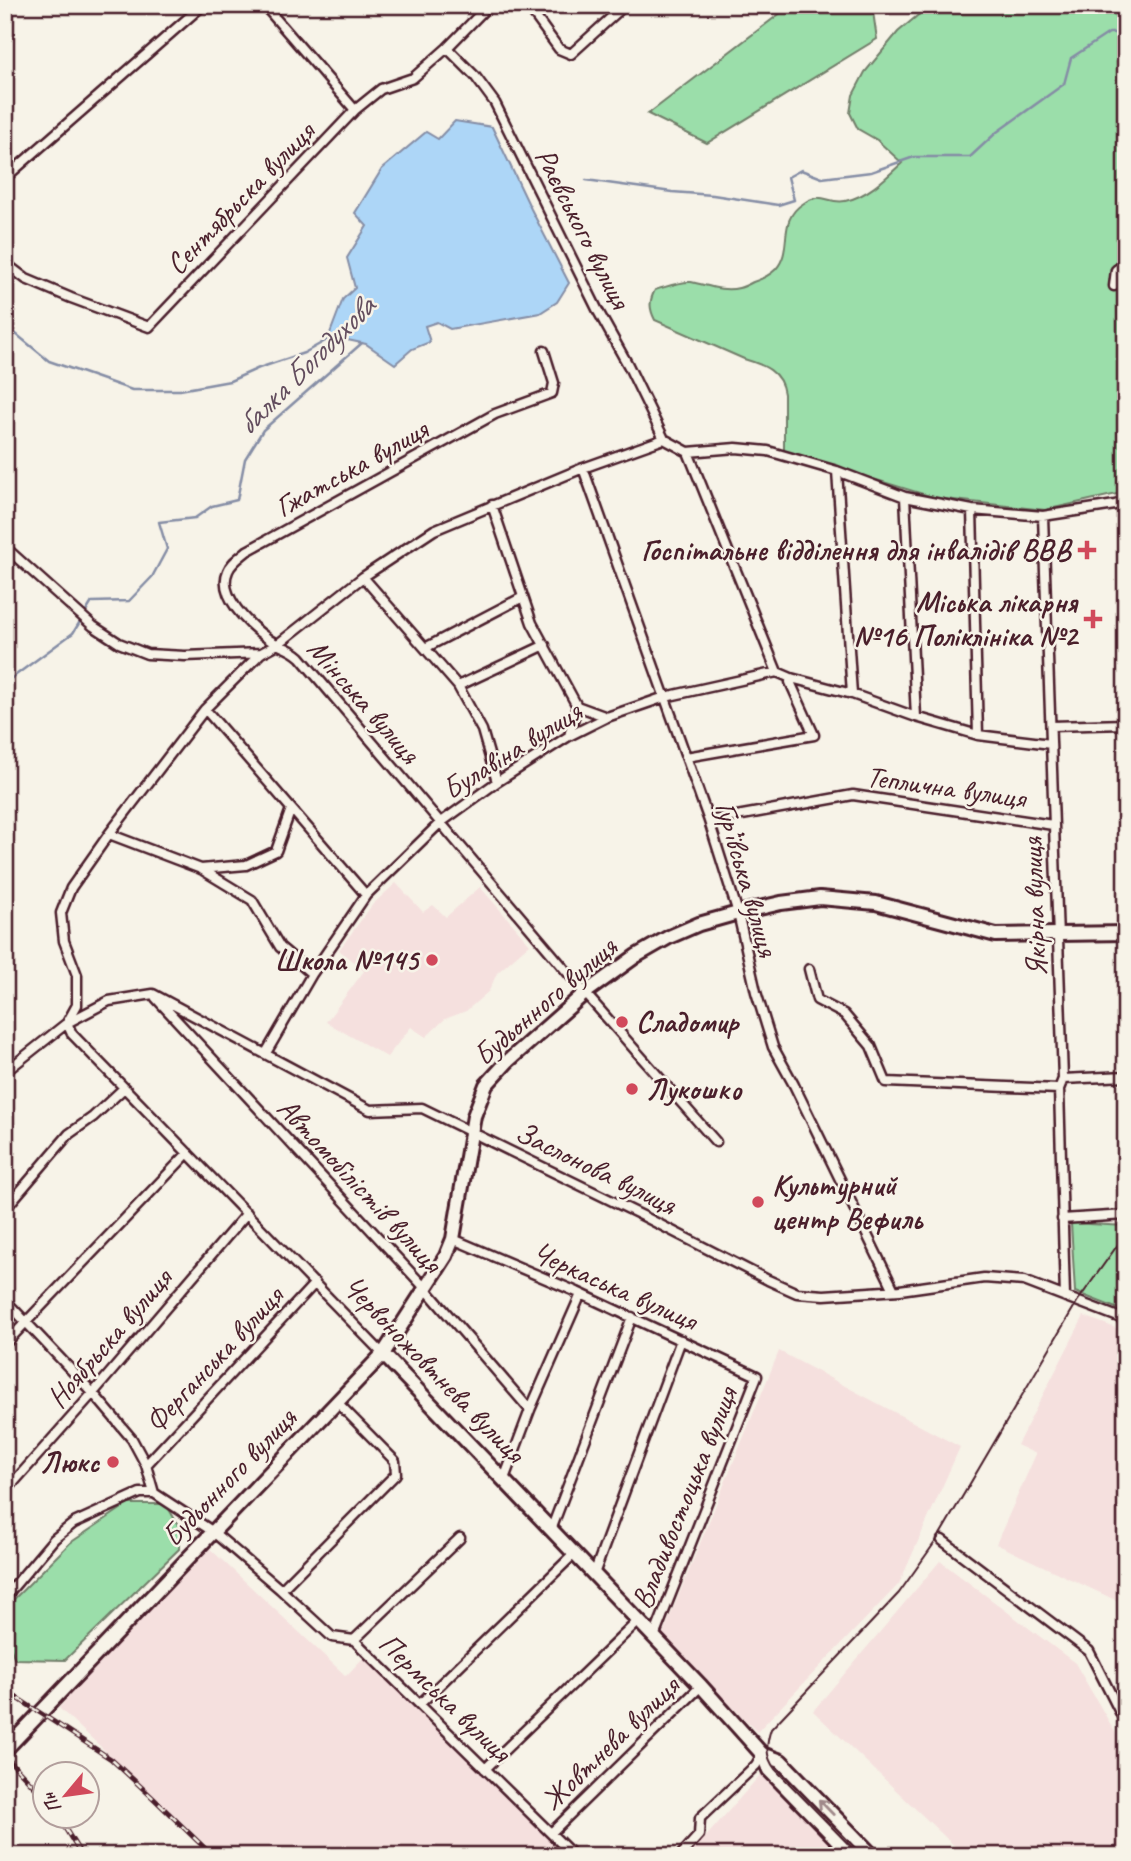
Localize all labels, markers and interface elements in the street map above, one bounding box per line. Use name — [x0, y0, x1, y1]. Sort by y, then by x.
street label: Сентябрьска вулиця — [157, 111, 324, 283]
street label: Раєвського вулиця — [526, 142, 641, 317]
water label: балка Богодухова — [227, 285, 386, 444]
street label: Гжатська вулиця — [268, 409, 436, 526]
place label: Госпітальне відділення для інвалідів ВВВ — [641, 531, 1073, 569]
marker: Госпітальне відділення для інвалідів ВВВ — [1077, 540, 1097, 560]
place label: Міська лікарня №16 Поліклініка №2 — [854, 583, 1079, 655]
marker: Міська лікарня №16 Поліклініка №2 — [1083, 609, 1103, 629]
street label: Мінська вулиця — [299, 631, 429, 772]
street label: Булавіна вулиця — [435, 692, 590, 808]
street label: Теплична вулиця — [864, 757, 1031, 817]
street label: Гур’ївська вулиця — [707, 797, 788, 962]
street label: Якірна вулиця — [1013, 835, 1055, 978]
street label: Будьонного вулиця — [465, 927, 626, 1074]
place label: Школа №145 — [274, 941, 421, 979]
marker: Школа №145 — [424, 952, 440, 968]
place label: Сладомир — [636, 1003, 741, 1041]
marker: Сладомир — [614, 1014, 630, 1030]
place label: Лукошко — [646, 1070, 743, 1108]
marker: Лукошко — [624, 1081, 640, 1097]
street label: Автомобілістів вулиця — [269, 1090, 453, 1282]
street label: Заслонова вулиця — [509, 1113, 684, 1224]
place label: Культурний центр Вефиль — [772, 1166, 924, 1238]
marker: Культурний центр Вефиль — [750, 1194, 766, 1210]
street label: Черкаська вулиця — [527, 1233, 706, 1340]
street label: Ноябрьска вулиця — [38, 1258, 182, 1416]
street label: Червоножовтнева вулиця — [335, 1267, 535, 1473]
street label: Ферганська вулиця — [137, 1276, 293, 1440]
street label: Владивостоцька вулиця — [622, 1379, 747, 1614]
street label: Будьонного вулиця — [153, 1399, 305, 1554]
place label: Люкс — [40, 1443, 100, 1481]
marker: Люкс — [105, 1454, 121, 1470]
street label: Пермська вулиця — [371, 1624, 521, 1771]
street label: Жовтнева вулиця — [533, 1666, 689, 1818]
north arrow — [32, 1759, 102, 1829]
text: Пн — [36, 1787, 67, 1817]
one-way arrow — [817, 1798, 834, 1815]

